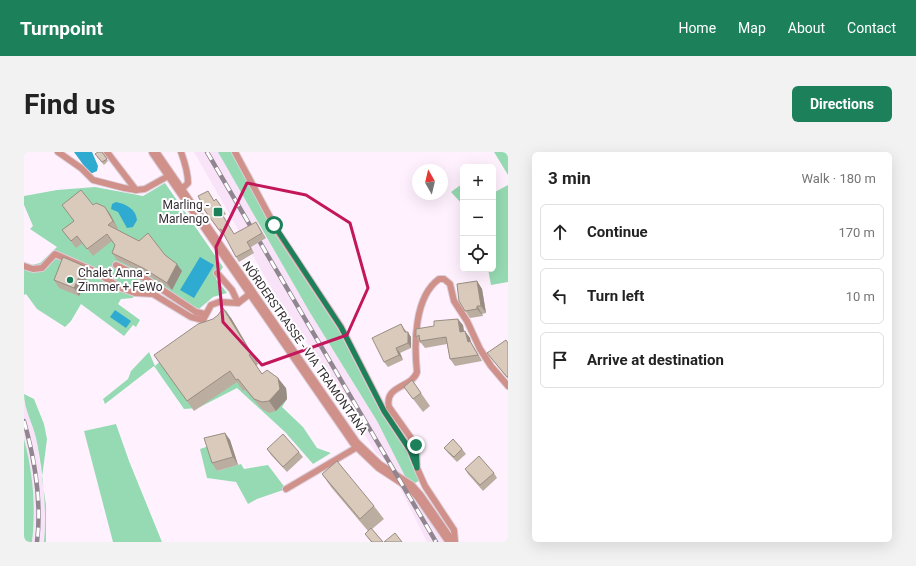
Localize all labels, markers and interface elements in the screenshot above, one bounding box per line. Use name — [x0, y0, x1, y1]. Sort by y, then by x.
text: Turnpoint — [20, 17, 103, 40]
text: Home — [678, 20, 716, 36]
text: Map — [738, 20, 766, 36]
text: About — [788, 20, 825, 36]
text: Contact — [847, 20, 896, 36]
button: Directions — [792, 86, 892, 122]
text: Find us — [24, 88, 115, 121]
north arrow — [412, 164, 448, 200]
map controls — [460, 164, 496, 272]
button: + — [460, 164, 496, 200]
text: 3 min — [548, 168, 591, 188]
text: Walk · 180 m — [801, 171, 876, 186]
place label: Marling - Marlengo — [158, 198, 210, 226]
button: − — [460, 200, 496, 236]
marker: Marling - Marlengo — [212, 206, 224, 218]
route start — [265, 216, 283, 234]
icon: ahead — [549, 221, 571, 243]
text: Continue — [587, 223, 648, 241]
text: 170 m — [838, 225, 875, 240]
button: locate — [460, 236, 496, 272]
street label: NÖRDERSTRASSE - VIA TRAMONTANA — [240, 258, 371, 437]
place label: Chalet Anna - Zimmer + FeWo — [78, 266, 163, 294]
marker: Chalet Anna - Zimmer + FeWo — [65, 275, 75, 285]
icon: left — [549, 285, 571, 307]
text: Turn left — [587, 287, 644, 305]
text: 10 m — [846, 289, 875, 304]
icon: arrive — [549, 349, 571, 371]
text: Arrive at destination — [587, 351, 724, 369]
route end — [407, 436, 425, 454]

